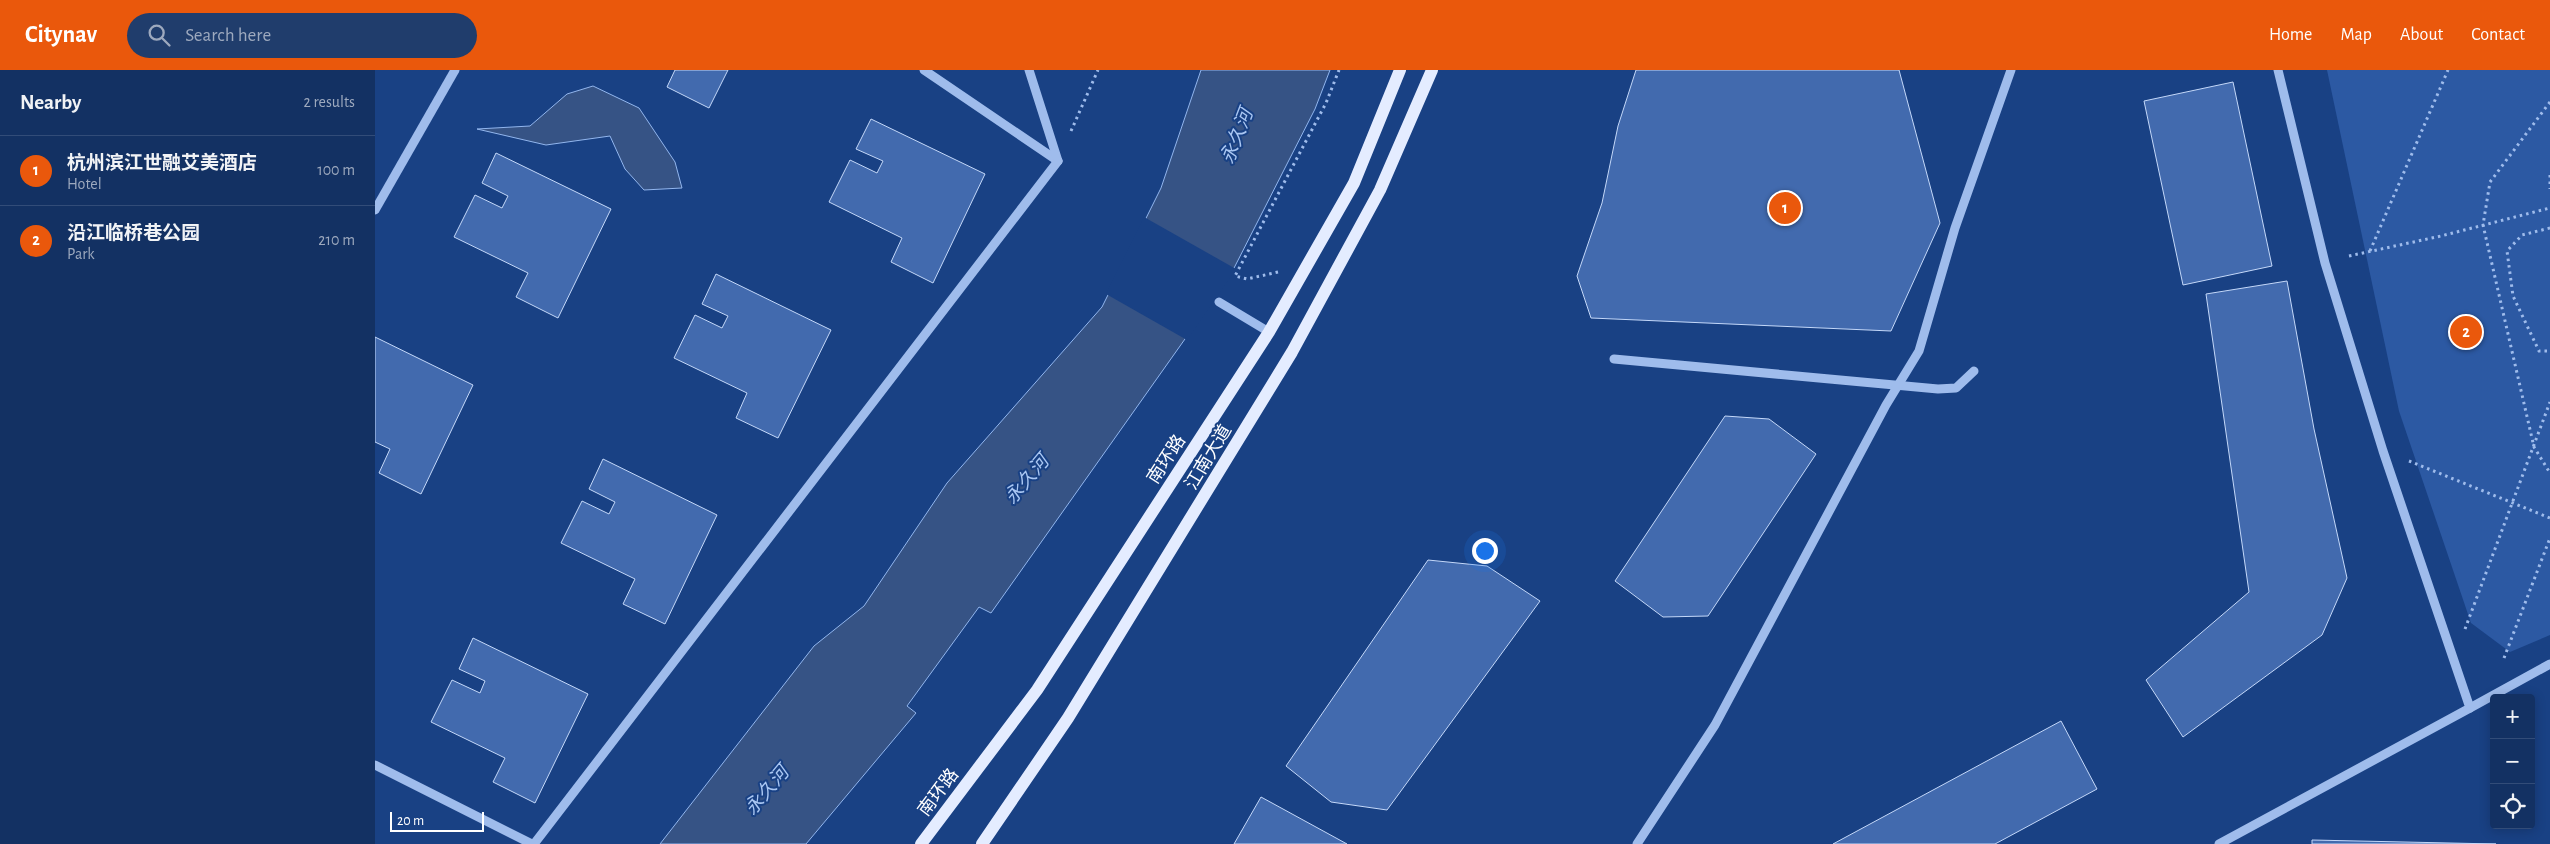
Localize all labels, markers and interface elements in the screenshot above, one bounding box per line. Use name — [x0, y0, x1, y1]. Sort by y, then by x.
search box — [127, 13, 477, 58]
icon: search — [145, 21, 173, 49]
text: Citynav — [25, 23, 97, 47]
text: Search here — [185, 26, 271, 45]
text: Home — [2269, 26, 2312, 44]
text: Map — [2340, 26, 2372, 44]
text: About — [2400, 26, 2443, 44]
text: Contact — [2471, 26, 2525, 44]
text: Nearby — [20, 92, 81, 113]
text: 2 results — [303, 94, 355, 110]
water label: 永久河 — [1217, 102, 1258, 167]
text: 杭州滨江世融艾美酒店 — [67, 154, 257, 173]
text: 1 — [33, 162, 39, 178]
text: 100 m — [317, 162, 355, 178]
text: Hotel — [67, 176, 102, 192]
pin: 1 — [1769, 189, 1801, 227]
text: 沿江临桥巷公园 — [67, 224, 200, 243]
text: 2 — [32, 232, 40, 248]
text: 210 m — [318, 232, 355, 248]
text: Park — [67, 246, 95, 262]
pin: 2 — [2450, 313, 2482, 351]
street label: 江南大道 — [1181, 421, 1235, 493]
street label: 南环路 — [1143, 431, 1189, 487]
water label: 永久河 — [1001, 448, 1055, 508]
your location — [1472, 538, 1498, 564]
map controls — [2490, 694, 2535, 829]
button: + — [2490, 694, 2535, 739]
button: − — [2490, 739, 2535, 784]
water label: 永久河 — [741, 759, 795, 819]
street label: 南环路 — [914, 764, 962, 820]
button: locate — [2490, 784, 2535, 829]
scale bar — [390, 809, 484, 832]
text: 20 m — [397, 814, 424, 828]

